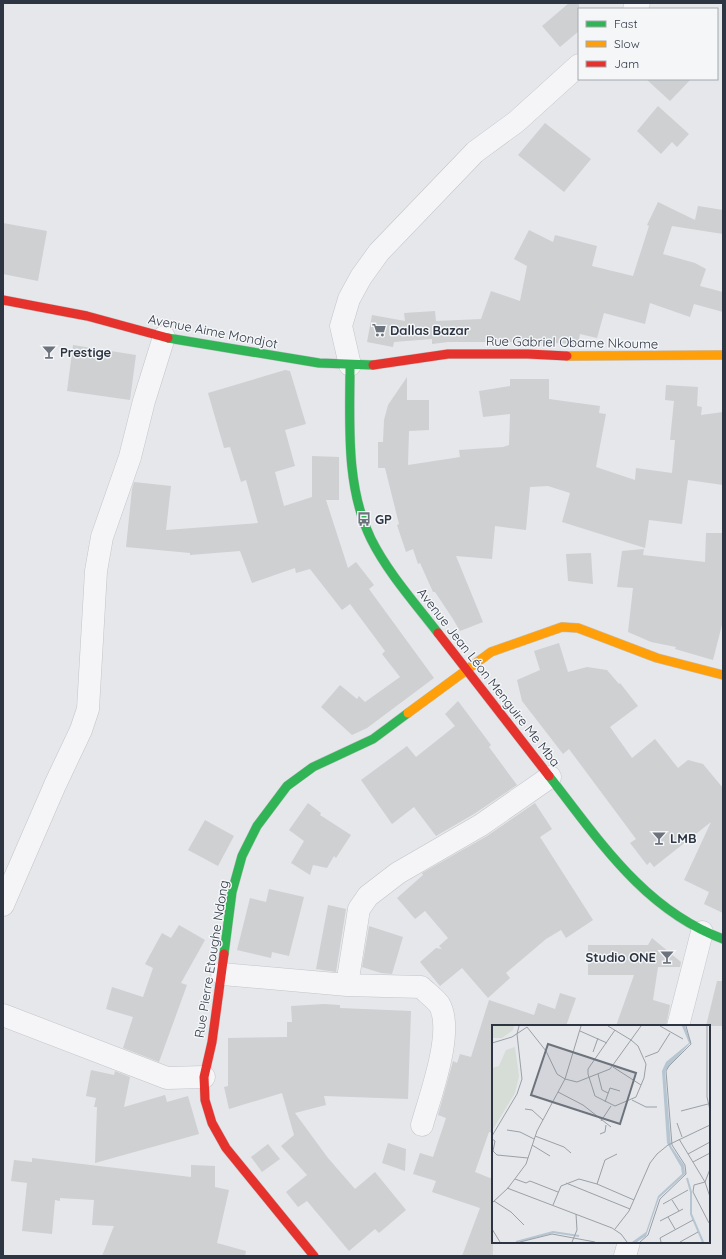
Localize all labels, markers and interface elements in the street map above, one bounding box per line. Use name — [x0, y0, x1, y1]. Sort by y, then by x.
legend — [578, 8, 718, 80]
text: Fast — [614, 16, 638, 31]
text: Slow — [614, 36, 640, 51]
text: Jam — [614, 56, 639, 71]
street label: Avenue Aime Mondjot — [147, 311, 279, 351]
supermarket icon: Dallas Bazar — [371, 322, 387, 338]
place label: Dallas Bazar — [390, 322, 470, 338]
street label: Rue Gabriel Obame Nkoume — [486, 332, 658, 352]
bar icon: Prestige — [41, 344, 57, 360]
place label: Prestige — [60, 344, 112, 360]
bus stop icon: GP — [356, 511, 372, 527]
place label: GP — [375, 511, 392, 527]
street label: Avenue Jean Léon Menguire Me Mba — [414, 584, 564, 770]
bar icon: LMB — [651, 830, 667, 846]
place label: LMB — [670, 830, 696, 846]
street label: Rue Pierre Etoughe Ndong — [191, 879, 231, 1039]
place label: Studio ONE — [585, 949, 656, 965]
bar icon: Studio ONE — [659, 949, 675, 965]
inset map — [492, 1025, 710, 1243]

